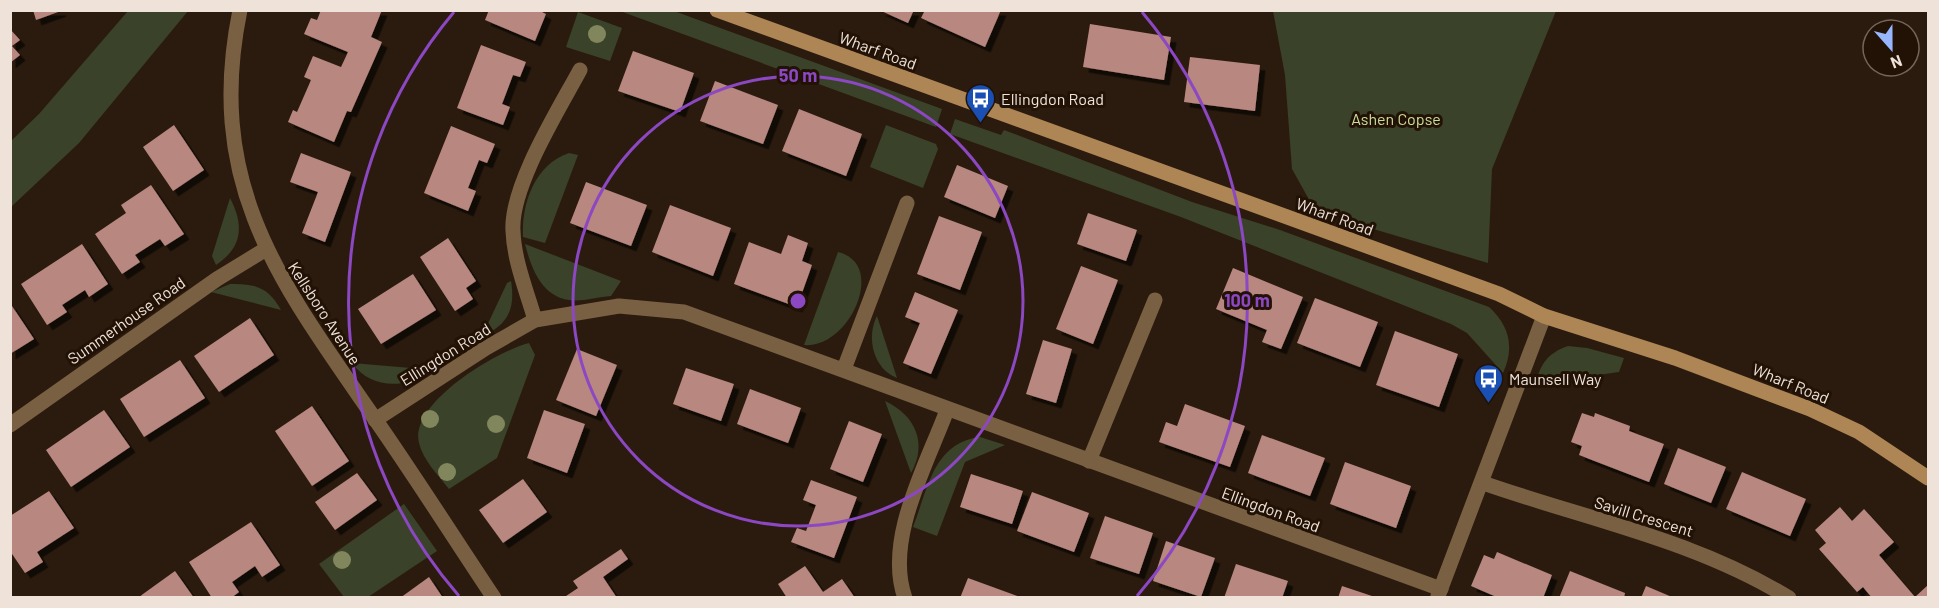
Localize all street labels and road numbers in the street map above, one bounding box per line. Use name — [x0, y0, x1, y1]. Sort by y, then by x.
street label: Wharf Road — [837, 27, 919, 73]
street label: Wharf Road — [1294, 193, 1376, 239]
street label: Kellsboro Avenue — [285, 258, 365, 368]
street label: Summerhouse Road — [64, 272, 188, 368]
street label: Ellingdon Road — [396, 319, 494, 389]
street label: Wharf Road — [1750, 359, 1832, 407]
street label: Ellingdon Road — [1219, 482, 1323, 536]
street label: Savill Crescent — [1592, 492, 1696, 540]

